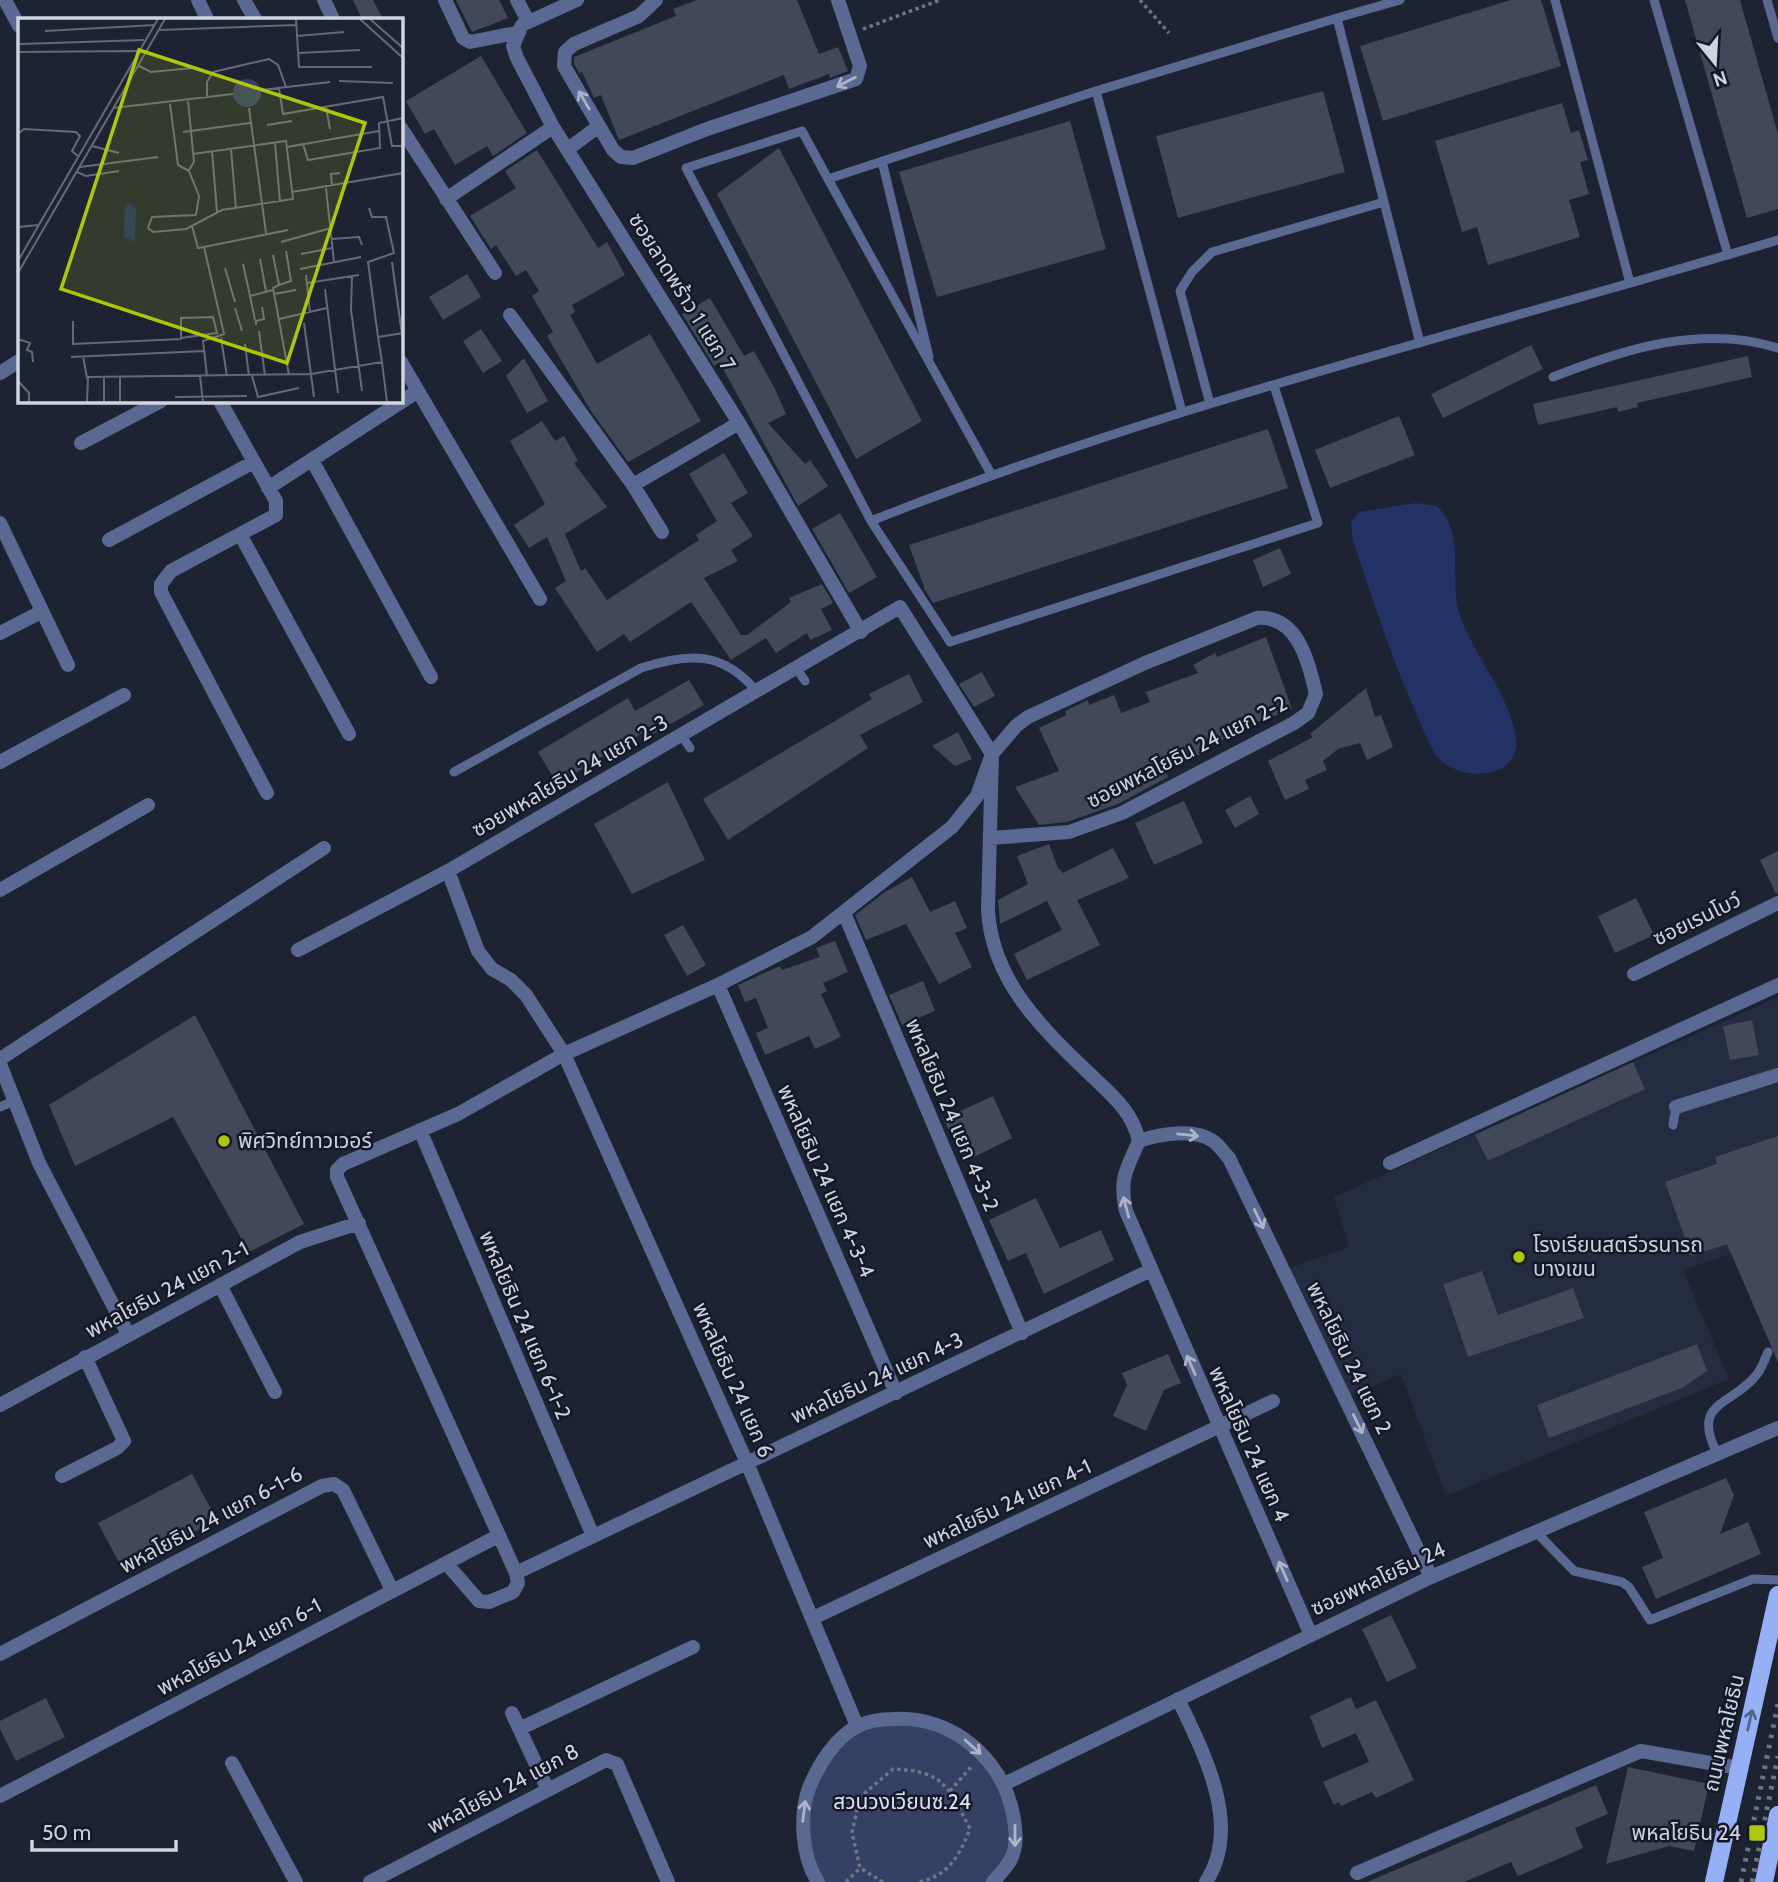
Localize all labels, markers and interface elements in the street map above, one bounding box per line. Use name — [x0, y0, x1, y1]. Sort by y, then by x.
inset map — [18, 18, 402, 402]
north arrow — [1680, 28, 1750, 98]
text: N — [1710, 66, 1730, 92]
one-way arrow — [837, 75, 857, 89]
one-way arrow — [577, 91, 591, 111]
street label: ซอยลาดพร้าว 1 แยก 7 — [624, 208, 741, 376]
street label: ซอยพหลโยธิน 24 แยก 2-2 — [1082, 690, 1291, 813]
street label: ซอยพหลโยธิน 24 แยก 2-3 — [467, 709, 672, 842]
street label: ซอยเรนโบว์ — [1649, 887, 1745, 951]
street label: พหลโยธิน 24 แยก 4-3-2 — [901, 1015, 1004, 1215]
street label: พหลโยธิน 24 แยก 4-3-4 — [773, 1081, 880, 1281]
place label: พิศวิทย์ทาวเวอร์ — [238, 1128, 373, 1153]
one-way arrow — [1176, 1129, 1199, 1142]
marker: พิศวิทย์ทาวเวอร์ — [216, 1133, 232, 1149]
one-way arrow — [1118, 1196, 1131, 1218]
one-way arrow — [1253, 1208, 1266, 1229]
street label: พหลโยธิน 24 แยก 6-1-2 — [474, 1227, 576, 1423]
place label: โรงเรียนสตรีวรนารถ บางเขน — [1533, 1232, 1703, 1281]
street label: พหลโยธิน 24 แยก 2-1 — [81, 1236, 253, 1343]
marker: โรงเรียนสตรีวรนารถ บางเขน — [1511, 1249, 1527, 1265]
street label: พหลโยธิน 24 แยก 2 — [1302, 1278, 1397, 1438]
street label: พหลโยธิน 24 แยก 6 — [688, 1298, 779, 1461]
street label: พหลโยธิน 24 แยก 4-3 — [787, 1327, 967, 1428]
one-way arrow — [1184, 1355, 1197, 1376]
street label: พหลโยธิน 24 แยก 4 — [1204, 1362, 1295, 1525]
one-way arrow — [1352, 1413, 1365, 1434]
street label: พหลโยธิน 24 แยก 4-1 — [919, 1454, 1095, 1554]
street label: พหลโยธิน 24 แยก 6-1-6 — [115, 1461, 306, 1578]
street label: ซอยพหลโยธิน 24 — [1307, 1536, 1449, 1621]
one-way arrow — [1276, 1561, 1289, 1582]
street label: พหลโยธิน 24 แยก 6-1 — [152, 1593, 325, 1700]
street label: ถนนพหลโยธิน — [1698, 1672, 1749, 1794]
one-way arrow — [1744, 1709, 1757, 1732]
street label: พหลโยธิน 24 แยก 8 — [423, 1738, 583, 1839]
one-way arrow — [964, 1738, 981, 1755]
park label: สวนวงเวียนซ.24 — [833, 1789, 971, 1814]
one-way arrow — [798, 1800, 811, 1823]
scale bar — [32, 1808, 175, 1852]
text: 50 m — [42, 1820, 91, 1845]
place label: พหลโยธิน 24 — [1632, 1820, 1741, 1845]
marker: พหลโยธิน 24 — [1747, 1823, 1767, 1843]
one-way arrow — [1008, 1824, 1022, 1847]

